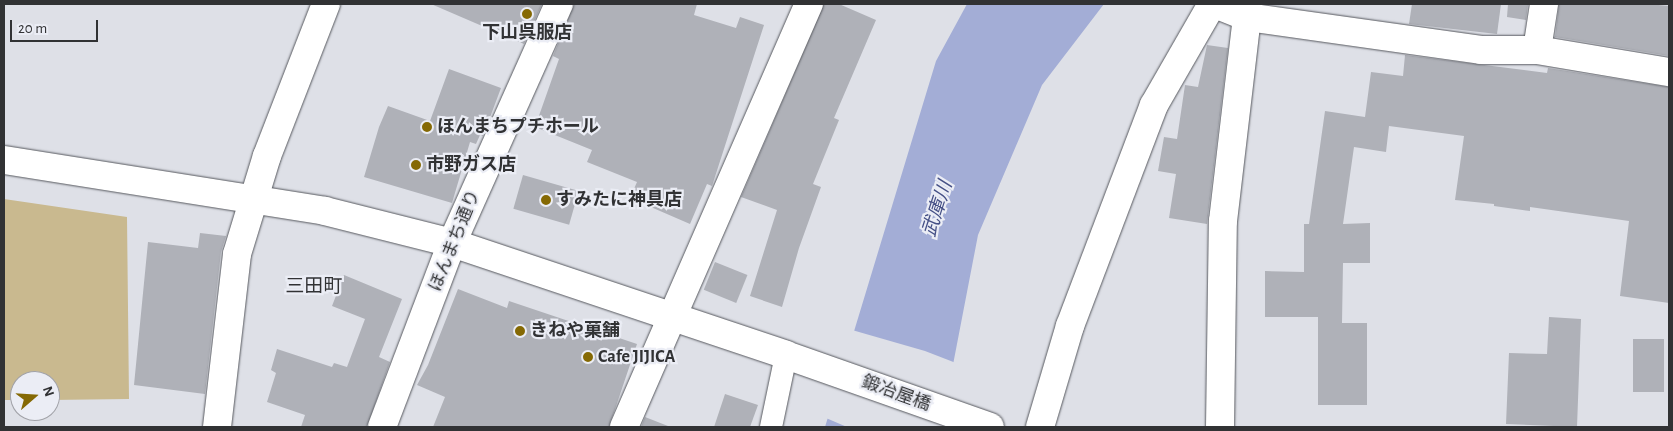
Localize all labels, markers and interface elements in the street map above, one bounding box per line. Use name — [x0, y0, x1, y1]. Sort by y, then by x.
marker: 下山呉服店 — [521, 8, 533, 20]
scale bar — [12, 10, 100, 42]
text: 20 m — [18, 21, 47, 36]
place label: 下山呉服店 — [482, 22, 572, 44]
place label: ほんまちプチホール — [437, 116, 599, 138]
marker: ほんまちプチホール — [421, 121, 433, 133]
place label: 市野ガス店 — [426, 154, 516, 176]
marker: 市野ガス店 — [410, 159, 422, 171]
water label: 武庫川 — [918, 178, 958, 240]
street label: ほんまち通り — [425, 187, 485, 295]
place label: すみたに神具店 — [556, 189, 682, 211]
marker: すみたに神具店 — [540, 194, 552, 206]
district label: 三田町 — [286, 276, 342, 298]
place label: きねや菓舗 — [530, 320, 620, 342]
marker: きねや菓舗 — [514, 325, 526, 337]
place label: Cafe JIJICA — [598, 346, 675, 368]
marker: Cafe JIJICA — [582, 351, 594, 363]
north arrow — [10, 371, 60, 421]
street label: 鍛冶屋橋 — [858, 372, 934, 416]
text: N — [40, 385, 56, 398]

